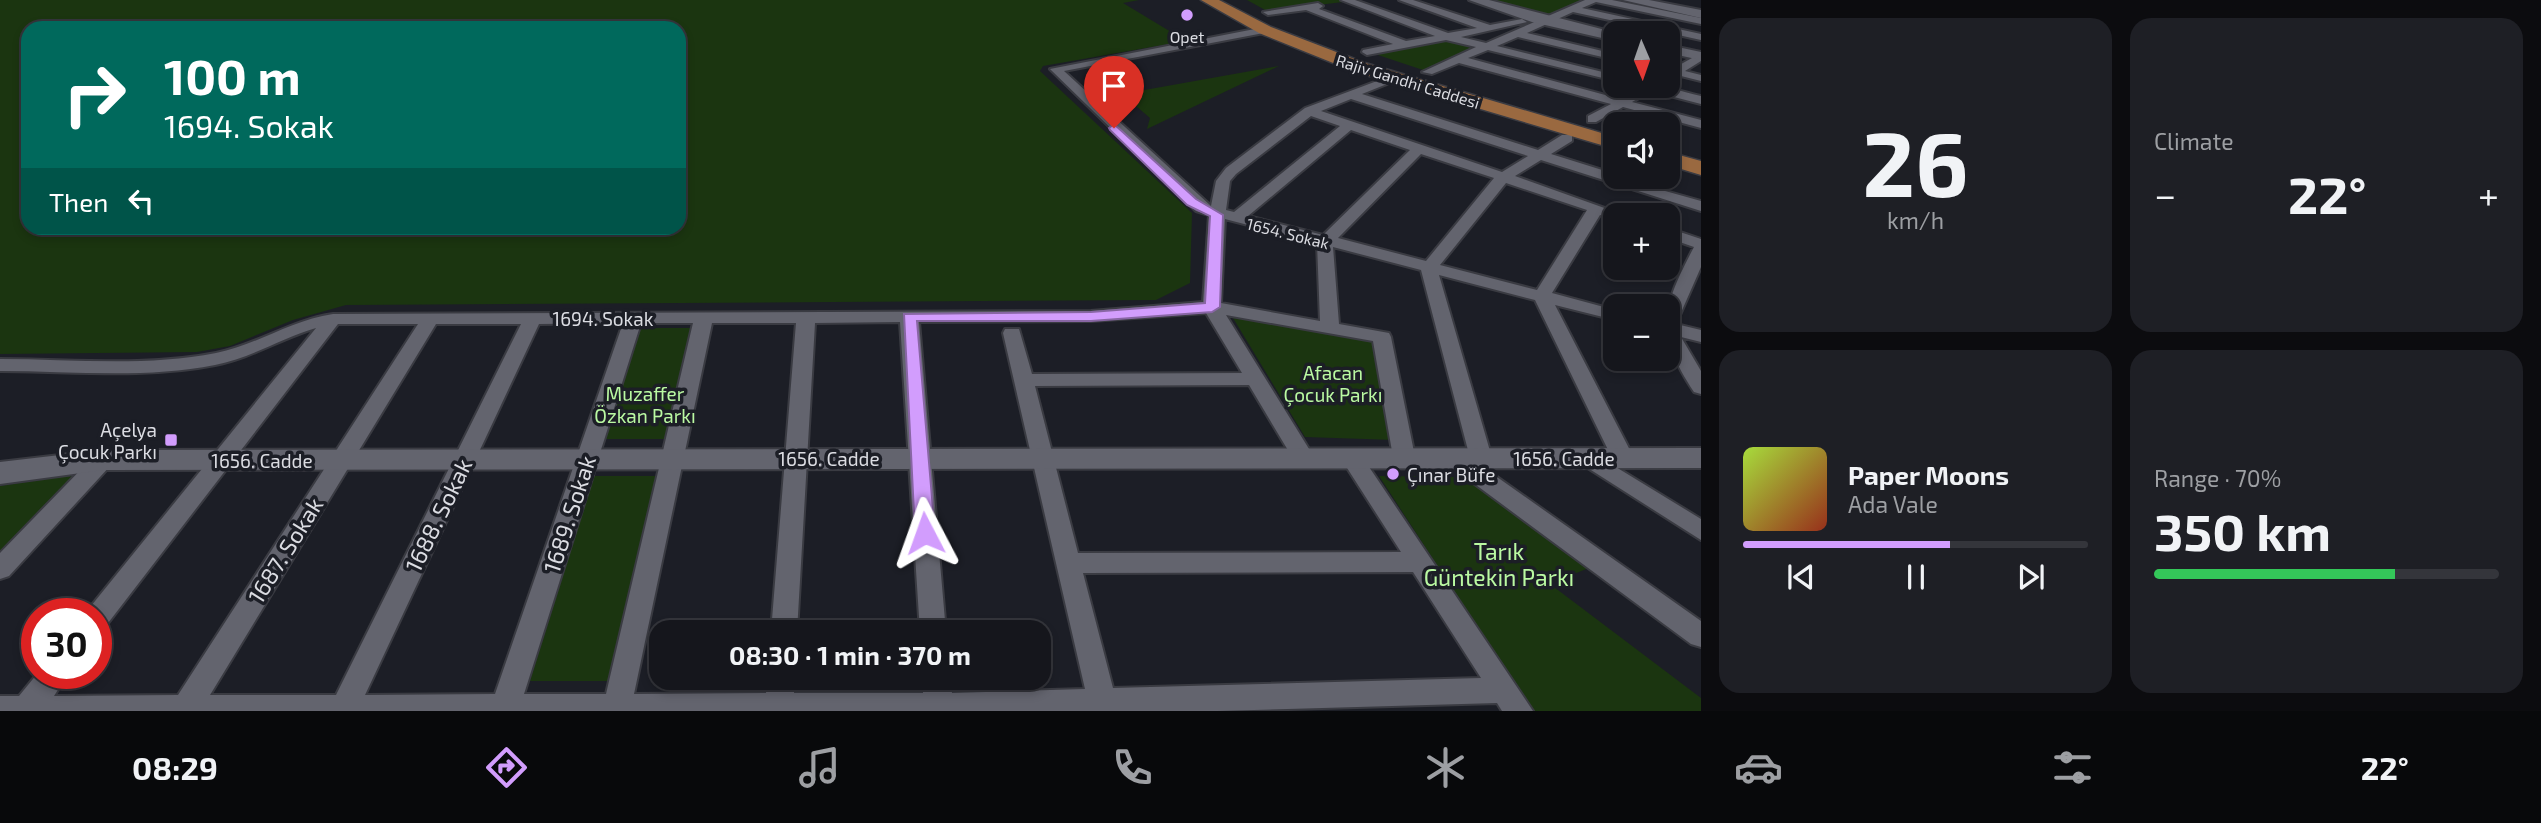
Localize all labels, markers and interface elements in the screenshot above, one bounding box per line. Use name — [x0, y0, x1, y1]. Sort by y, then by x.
marker: Opet — [1179, 7, 1195, 23]
north arrow — [1603, 21, 1680, 98]
map controls — [1603, 21, 1680, 371]
place label: Opet — [1170, 27, 1204, 46]
text: 100 m — [164, 46, 301, 105]
icon: right — [49, 49, 140, 140]
street label: Rajiv Gandhi Caddesi — [1333, 50, 1482, 113]
pin — [1084, 56, 1144, 128]
icon: arrive — [1095, 67, 1133, 105]
text: 1694. Sokak — [164, 106, 334, 144]
text: 26 — [1862, 106, 1969, 215]
button: sound — [1603, 112, 1680, 189]
text: Climate — [2154, 127, 2234, 155]
text: 22° — [2288, 162, 2366, 224]
text: − — [2154, 171, 2176, 217]
text: + — [2478, 171, 2499, 217]
icon: left — [122, 182, 160, 220]
text: Then — [49, 186, 108, 217]
button: + — [1603, 203, 1680, 280]
text: km/h — [1887, 206, 1944, 234]
street label: 1654. Sokak — [1245, 214, 1331, 252]
button: − — [1603, 294, 1680, 371]
street label: 1694. Sokak — [553, 307, 654, 330]
park label: Afacan Çocuk Parkı — [1283, 361, 1383, 407]
park label: Muzaffer Özkan Parkı — [594, 382, 696, 427]
place label: Açelya Çocuk Parkı — [58, 418, 157, 464]
marker: Açelya Çocuk Parkı — [163, 432, 179, 448]
street label: 1656. Cadde — [778, 447, 880, 470]
street label: 1656. Cadde — [1513, 447, 1615, 470]
street label: 1656. Cadde — [211, 449, 313, 472]
street label: 1689. Sokak — [537, 451, 601, 576]
street label: 1688. Sokak — [399, 453, 478, 576]
text: Paper Moons — [1848, 459, 2009, 490]
place label: Çınar Büfe — [1407, 463, 1495, 487]
text: Range · 70% — [2154, 464, 2281, 492]
marker: Çınar Büfe — [1385, 466, 1401, 482]
text: Ada Vale — [1848, 490, 1938, 518]
street label: 1687. Sokak — [241, 492, 329, 608]
position arrow — [888, 496, 962, 570]
text: 350 km — [2154, 499, 2331, 561]
park label: Tarık Güntekin Parkı — [1424, 537, 1574, 591]
icon: previous — [1782, 558, 1820, 596]
icon: pause — [1897, 558, 1935, 596]
icon: next — [2012, 558, 2050, 596]
speed limit sign: 30 — [21, 598, 112, 689]
text: 08:30 · 1 min · 370 m — [729, 639, 971, 670]
icon: directions — [482, 743, 531, 792]
icon: music — [795, 743, 844, 792]
icon: phone — [1108, 743, 1157, 792]
icon: climate — [1421, 743, 1470, 792]
icon: car — [1734, 743, 1783, 792]
icon: filters — [2048, 743, 2097, 792]
text: 08:29 — [132, 748, 218, 786]
text: 22° — [2361, 748, 2409, 786]

